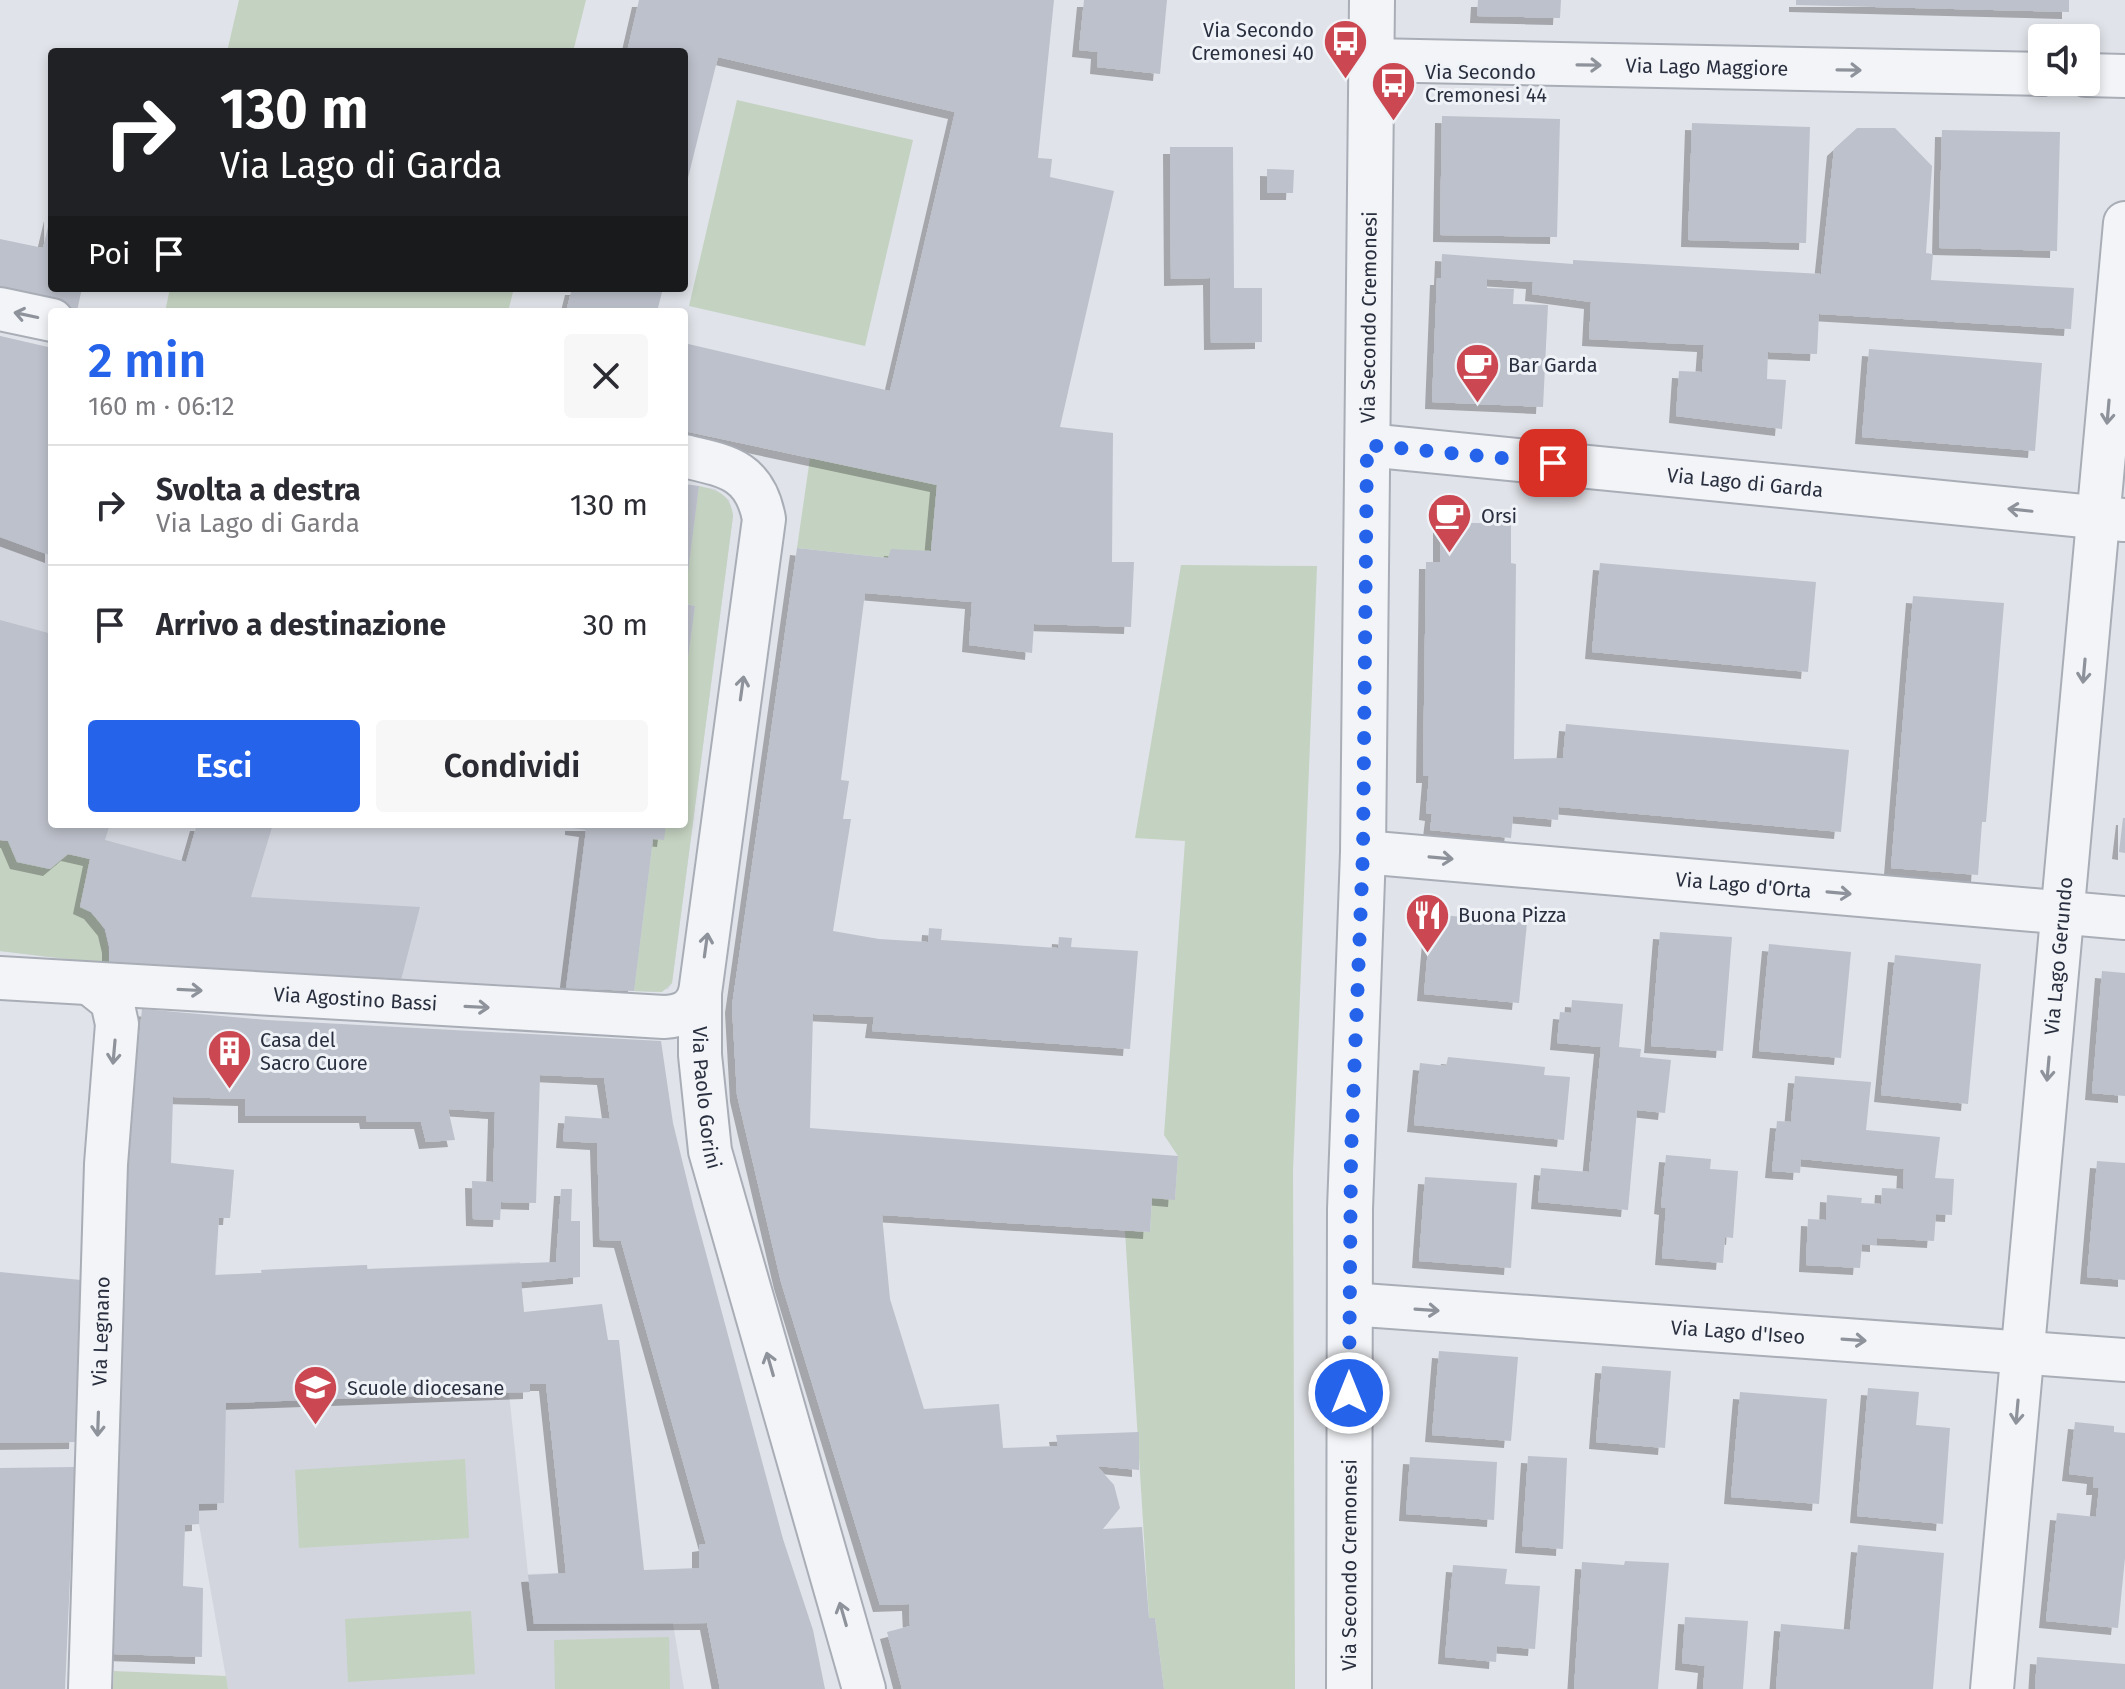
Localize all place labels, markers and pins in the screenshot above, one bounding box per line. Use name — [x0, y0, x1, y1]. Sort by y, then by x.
place label: Via Secondo Cremonesi 40 — [1192, 18, 1314, 65]
bus stop icon: Via Secondo Cremonesi 40 — [1321, 18, 1369, 81]
bus stop icon: Via Secondo Cremonesi 44 — [1370, 60, 1418, 123]
place label: Via Secondo Cremonesi 44 — [1425, 60, 1547, 107]
cafe icon: Bar Garda — [1453, 341, 1501, 404]
place label: Bar Garda — [1508, 353, 1598, 377]
pin — [1519, 429, 1587, 497]
cafe icon: Orsi — [1426, 492, 1474, 555]
place label: Orsi — [1481, 504, 1517, 528]
restaurant icon: Buona Pizza — [1403, 891, 1451, 954]
place label: Buona Pizza — [1458, 903, 1567, 927]
building icon: Casa del Sacro Cuore — [205, 1028, 253, 1091]
place label: Casa del Sacro Cuore — [260, 1028, 368, 1075]
school or university icon: Scuole diocesane — [292, 1364, 340, 1427]
place label: Scuole diocesane — [347, 1376, 505, 1400]

